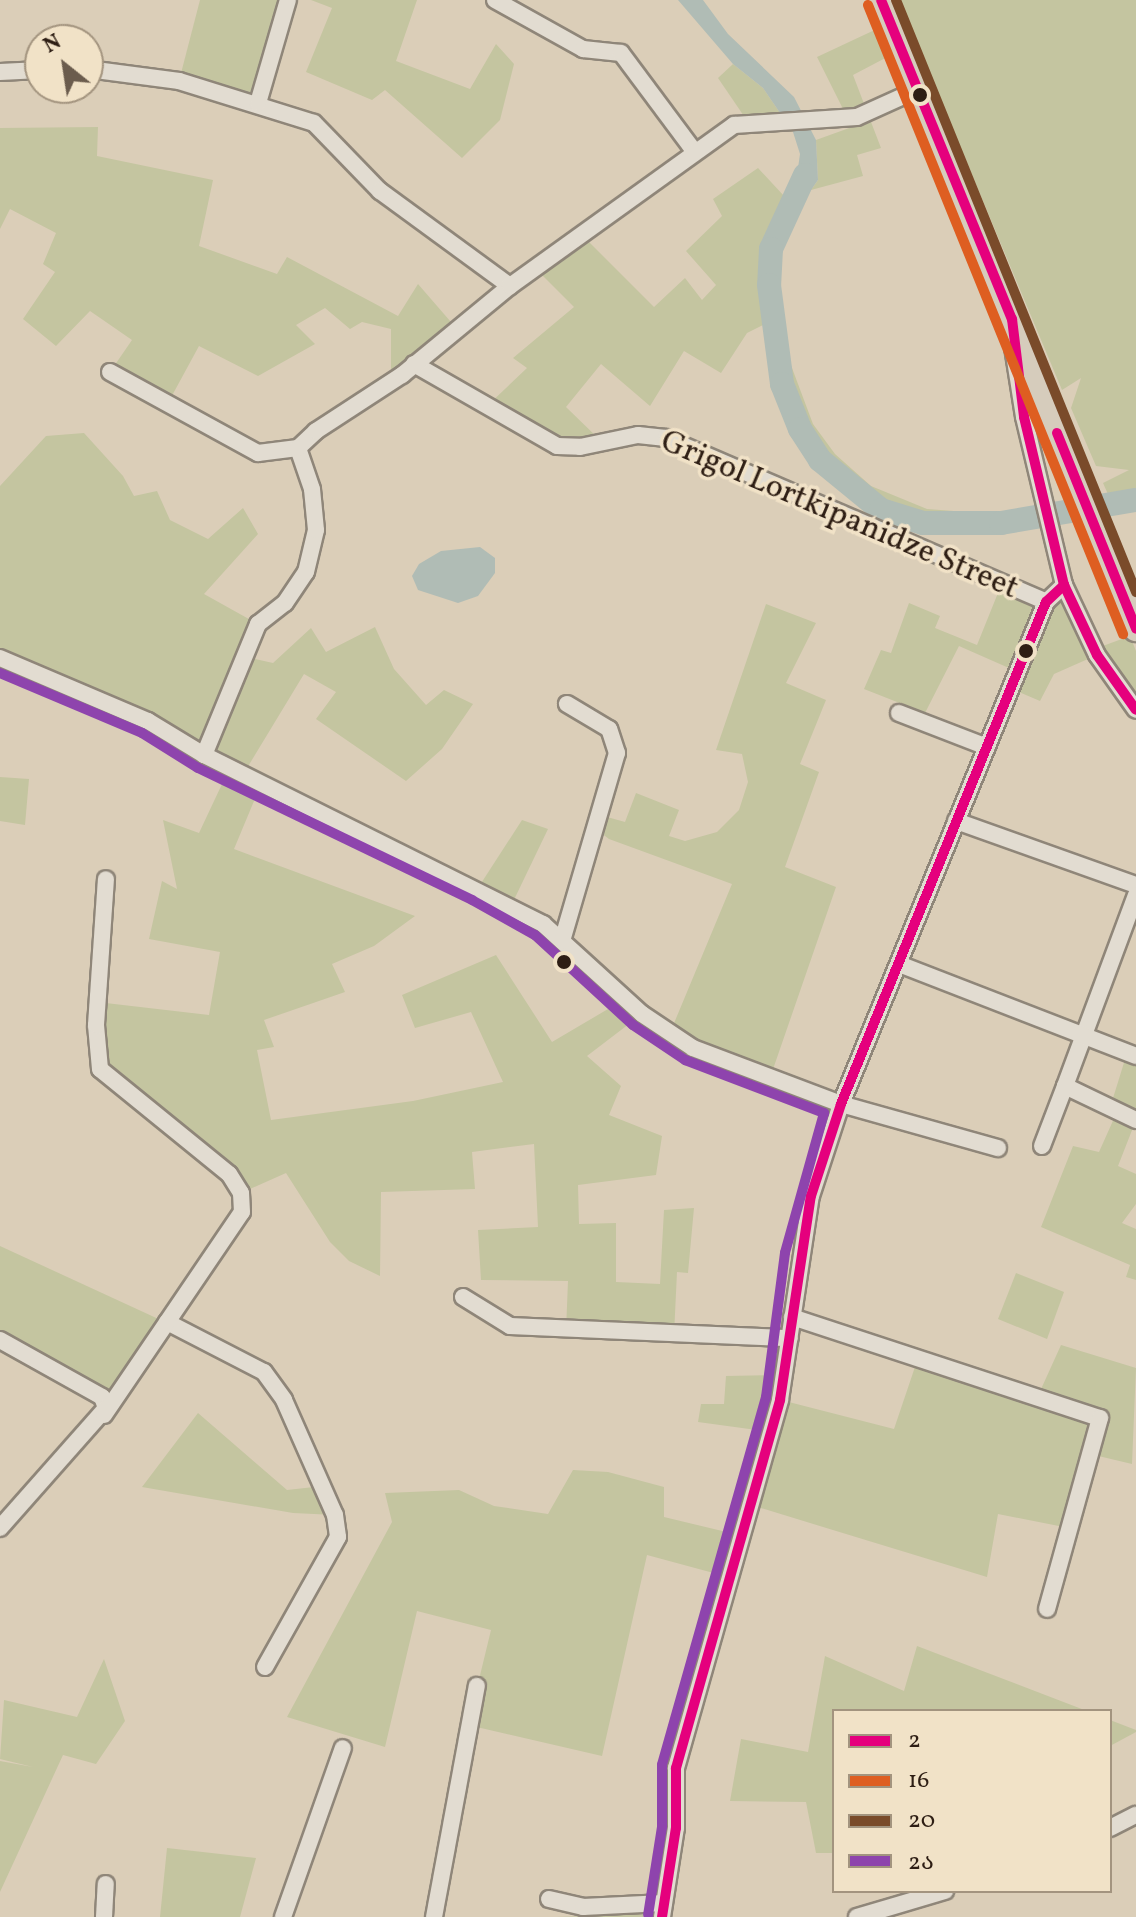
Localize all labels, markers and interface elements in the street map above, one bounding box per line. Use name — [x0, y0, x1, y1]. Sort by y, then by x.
north arrow — [24, 24, 104, 104]
text: N — [38, 27, 67, 62]
unlabelled marker — [912, 87, 928, 103]
street label: Grigol Lortkipanidze Street — [654, 423, 1024, 609]
unlabelled marker — [1018, 643, 1034, 659]
unlabelled marker — [556, 954, 572, 970]
legend — [832, 1709, 1112, 1893]
text: 2 — [908, 1724, 921, 1758]
text: 16 — [908, 1764, 929, 1798]
text: 20 — [908, 1804, 935, 1838]
text: 2ა — [908, 1846, 934, 1880]

